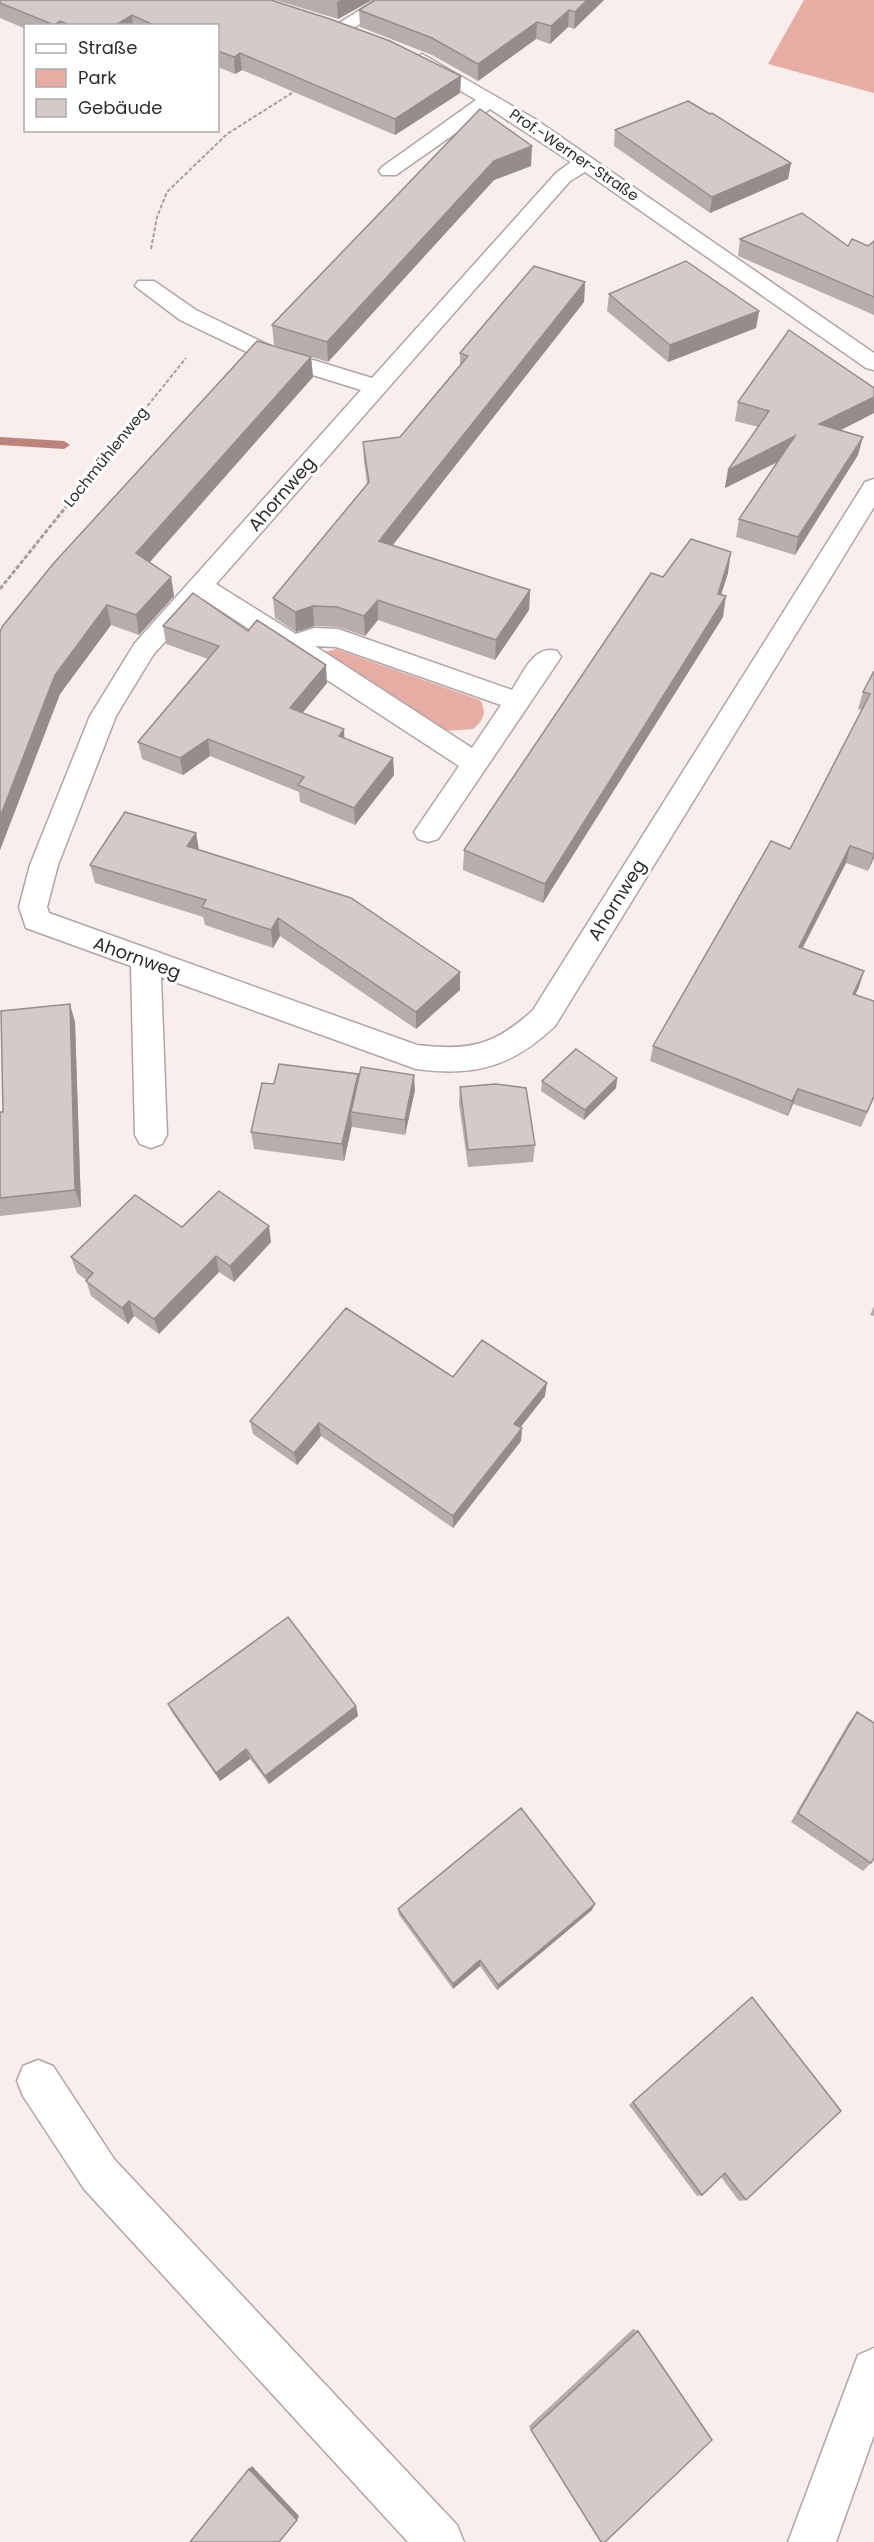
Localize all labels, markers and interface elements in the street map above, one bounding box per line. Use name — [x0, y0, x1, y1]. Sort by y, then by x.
legend — [24, 24, 219, 132]
text: Straße — [78, 35, 137, 60]
text: Park — [78, 65, 117, 90]
text: Gebäude — [78, 95, 162, 120]
street label: Prof.-Werner-Straße — [505, 103, 643, 206]
street label: Lochmühlenweg — [59, 402, 153, 511]
street label: Ahornweg — [242, 451, 321, 536]
street label: Ahornweg — [582, 854, 651, 945]
street label: Ahornweg — [90, 930, 184, 985]

